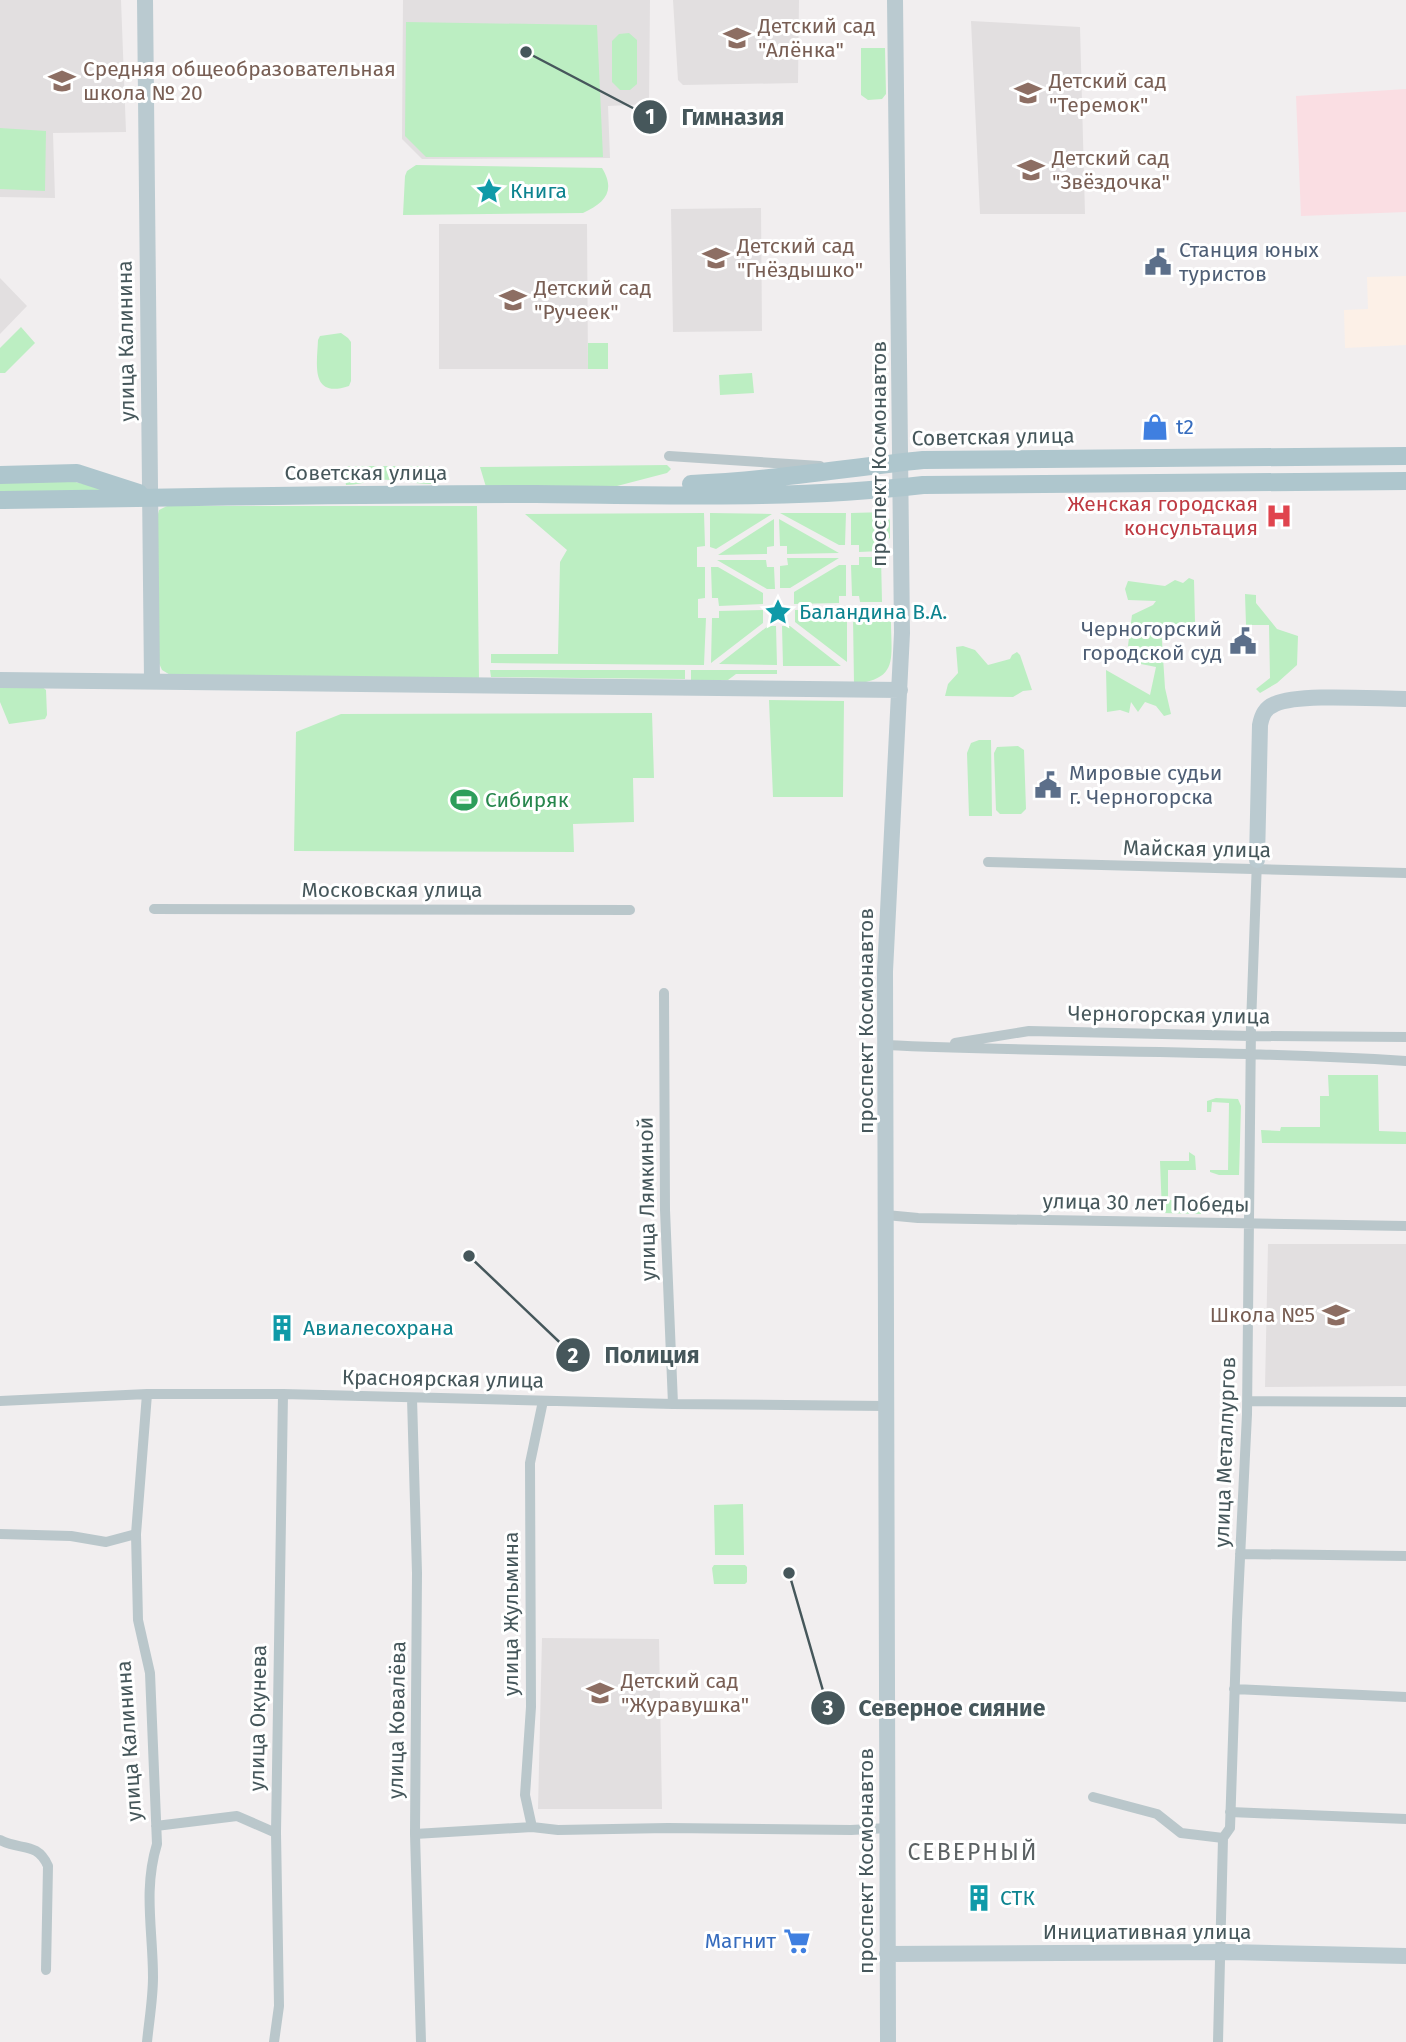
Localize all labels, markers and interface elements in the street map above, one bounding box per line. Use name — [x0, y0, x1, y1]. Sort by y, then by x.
place label: Детский сад "Алёнка" — [757, 13, 875, 63]
school or university icon: Детский сад "Алёнка" — [722, 23, 752, 53]
place label: Средняя общеобразовательная школа № 20 — [83, 56, 396, 106]
school or university icon: Средняя общеобразовательная школа № 20 — [47, 66, 77, 96]
place label: Детский сад "Теремок" — [1048, 68, 1166, 118]
school or university icon: Детский сад "Теремок" — [1013, 78, 1043, 108]
callout: Гимназия — [632, 95, 798, 139]
text: Гимназия — [682, 103, 784, 131]
text: 1 — [645, 104, 655, 130]
place label: Детский сад "Звёздочка" — [1051, 145, 1170, 195]
school or university icon: Детский сад "Звёздочка" — [1016, 155, 1046, 185]
place icon: Книга — [474, 176, 504, 206]
place label: Книга — [510, 178, 567, 204]
place label: Детский сад "Гнёздышко" — [736, 233, 863, 283]
place label: Станция юных туристов — [1179, 237, 1320, 287]
school or university icon: Детский сад "Гнёздышко" — [701, 243, 731, 273]
public building icon: Станция юных туристов — [1143, 247, 1173, 277]
street label: улица Калинина — [112, 260, 140, 422]
place label: Детский сад "Ручеек" — [533, 275, 651, 325]
school or university icon: Детский сад "Ручеек" — [498, 285, 528, 315]
street label: проспект Космонавтов — [866, 341, 892, 567]
shop icon: t2 — [1140, 412, 1170, 442]
place label: t2 — [1176, 414, 1194, 440]
street label: Советская улица — [911, 423, 1075, 451]
street label: Советская улица — [285, 460, 447, 486]
place label: Женская городская консультация — [1067, 491, 1258, 541]
hospital icon: Женская городская консультация — [1264, 501, 1294, 531]
place icon: Баландина В.А. — [763, 597, 793, 627]
place label: Баландина В.А. — [799, 599, 947, 625]
place label: Черногорский городской суд — [1081, 616, 1222, 666]
public building icon: Черногорский городской суд — [1228, 626, 1258, 656]
place label: Мировые судьи г. Черногорска — [1069, 760, 1222, 810]
public building icon: Мировые судьи г. Черногорска — [1033, 770, 1063, 800]
sports icon: Сибиряк — [449, 785, 479, 815]
place label: Сибиряк — [485, 787, 569, 813]
street label: Майская улица — [1123, 835, 1271, 863]
street label: Московская улица — [301, 877, 483, 903]
street label: проспект Космонавтов — [853, 908, 879, 1134]
street label: Черногорская улица — [1068, 1000, 1270, 1030]
street label: улица Лямкиной — [633, 1117, 661, 1281]
street label: улица 30 лет Победы — [1042, 1188, 1250, 1218]
school or university icon: Школа №5 — [1321, 1300, 1351, 1330]
place label: Школа №5 — [1210, 1302, 1315, 1328]
building icon: Авиалесохрана — [267, 1313, 297, 1343]
place label: Авиалесохрана — [303, 1315, 454, 1341]
callout: Полиция — [556, 1333, 714, 1377]
text: Полиция — [604, 1341, 700, 1369]
text: 2 — [568, 1343, 579, 1369]
street label: улица Металлургов — [1209, 1356, 1241, 1548]
street label: Красноярская улица — [342, 1364, 544, 1394]
street label: улица Жульмина — [498, 1532, 524, 1696]
street label: улица Ковалёва — [383, 1641, 411, 1799]
street label: улица Окунева — [244, 1644, 272, 1792]
street label: улица Калинина — [110, 1660, 148, 1822]
place label: Детский сад "Журавушка" — [620, 1668, 749, 1718]
school or university icon: Детский сад "Журавушка" — [585, 1678, 615, 1708]
callout: Северное сияние — [810, 1686, 1060, 1730]
text: Северное сияние — [859, 1694, 1046, 1722]
text: 3 — [822, 1695, 834, 1721]
street label: проспект Космонавтов — [853, 1748, 879, 1974]
district label: СЕВЕРНЫЙ — [907, 1838, 1039, 1866]
building icon: СТК — [964, 1883, 994, 1913]
place label: СТК — [1000, 1885, 1035, 1911]
street label: Инициативная улица — [1043, 1919, 1251, 1945]
supermarket icon: Магнит — [782, 1926, 812, 1956]
place label: Магнит — [705, 1928, 777, 1954]

